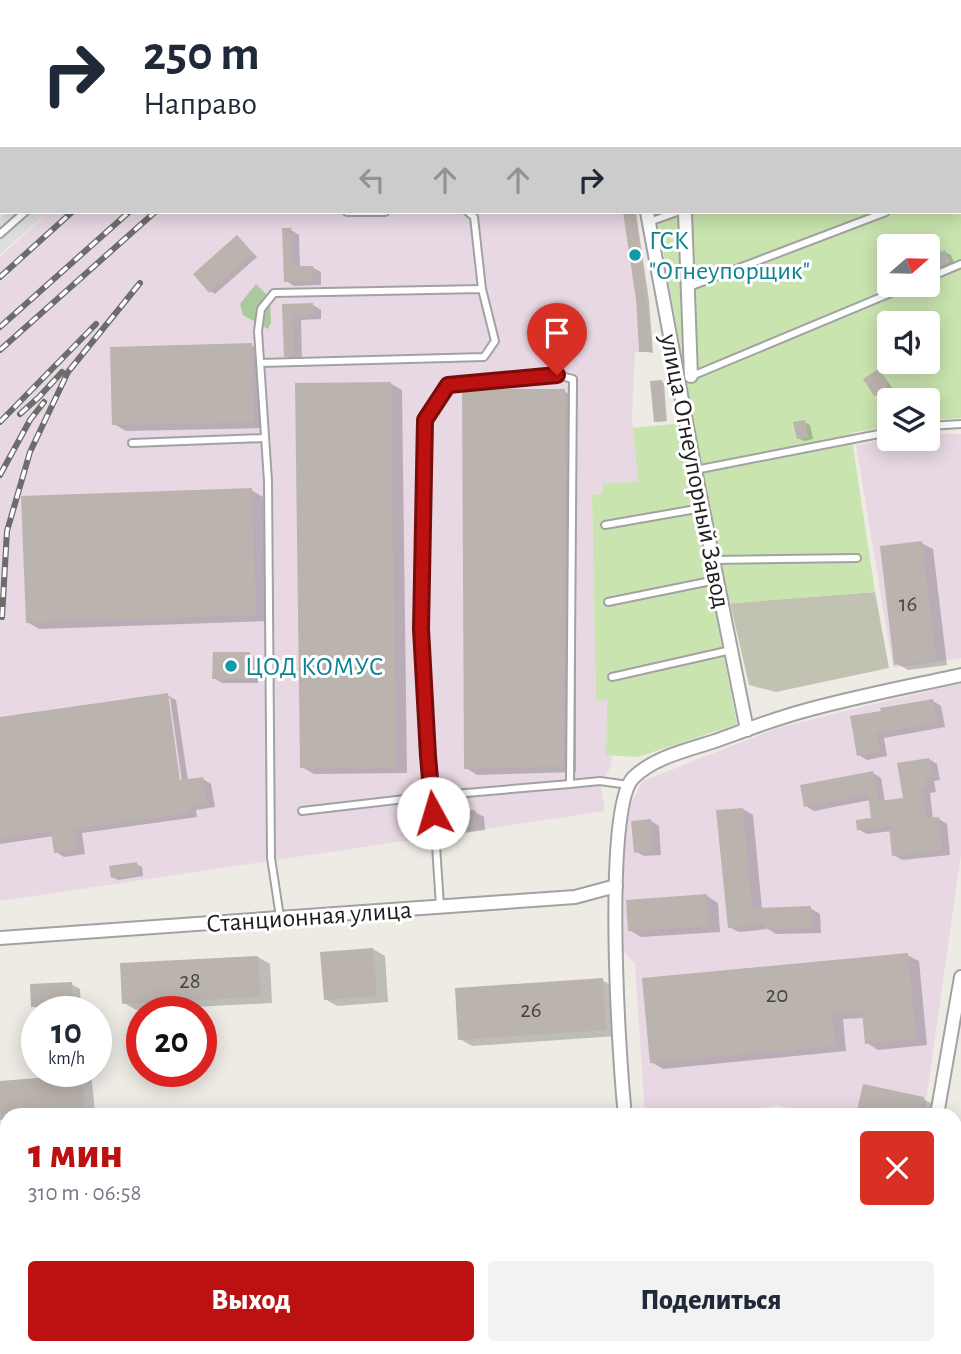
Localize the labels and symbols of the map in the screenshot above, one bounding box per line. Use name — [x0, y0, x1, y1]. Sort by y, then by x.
place label: ГСК "Огнеупорщик" — [649, 228, 810, 284]
north arrow — [877, 234, 940, 298]
marker: ГСК "Огнеупорщик" — [627, 247, 643, 263]
pin — [527, 303, 587, 375]
street label: улица Огнеупорный Завод — [655, 331, 734, 610]
house number: 16 — [899, 593, 917, 616]
place label: ЦОД КОМУС — [245, 654, 383, 680]
marker: ЦОД КОМУС — [223, 658, 239, 674]
position arrow — [396, 776, 470, 850]
street label: Станционная улица — [205, 897, 413, 937]
house number: 28 — [179, 970, 201, 993]
house number: 20 — [766, 984, 788, 1007]
speed limit sign: 20 — [126, 996, 217, 1087]
house number: 26 — [520, 999, 542, 1022]

